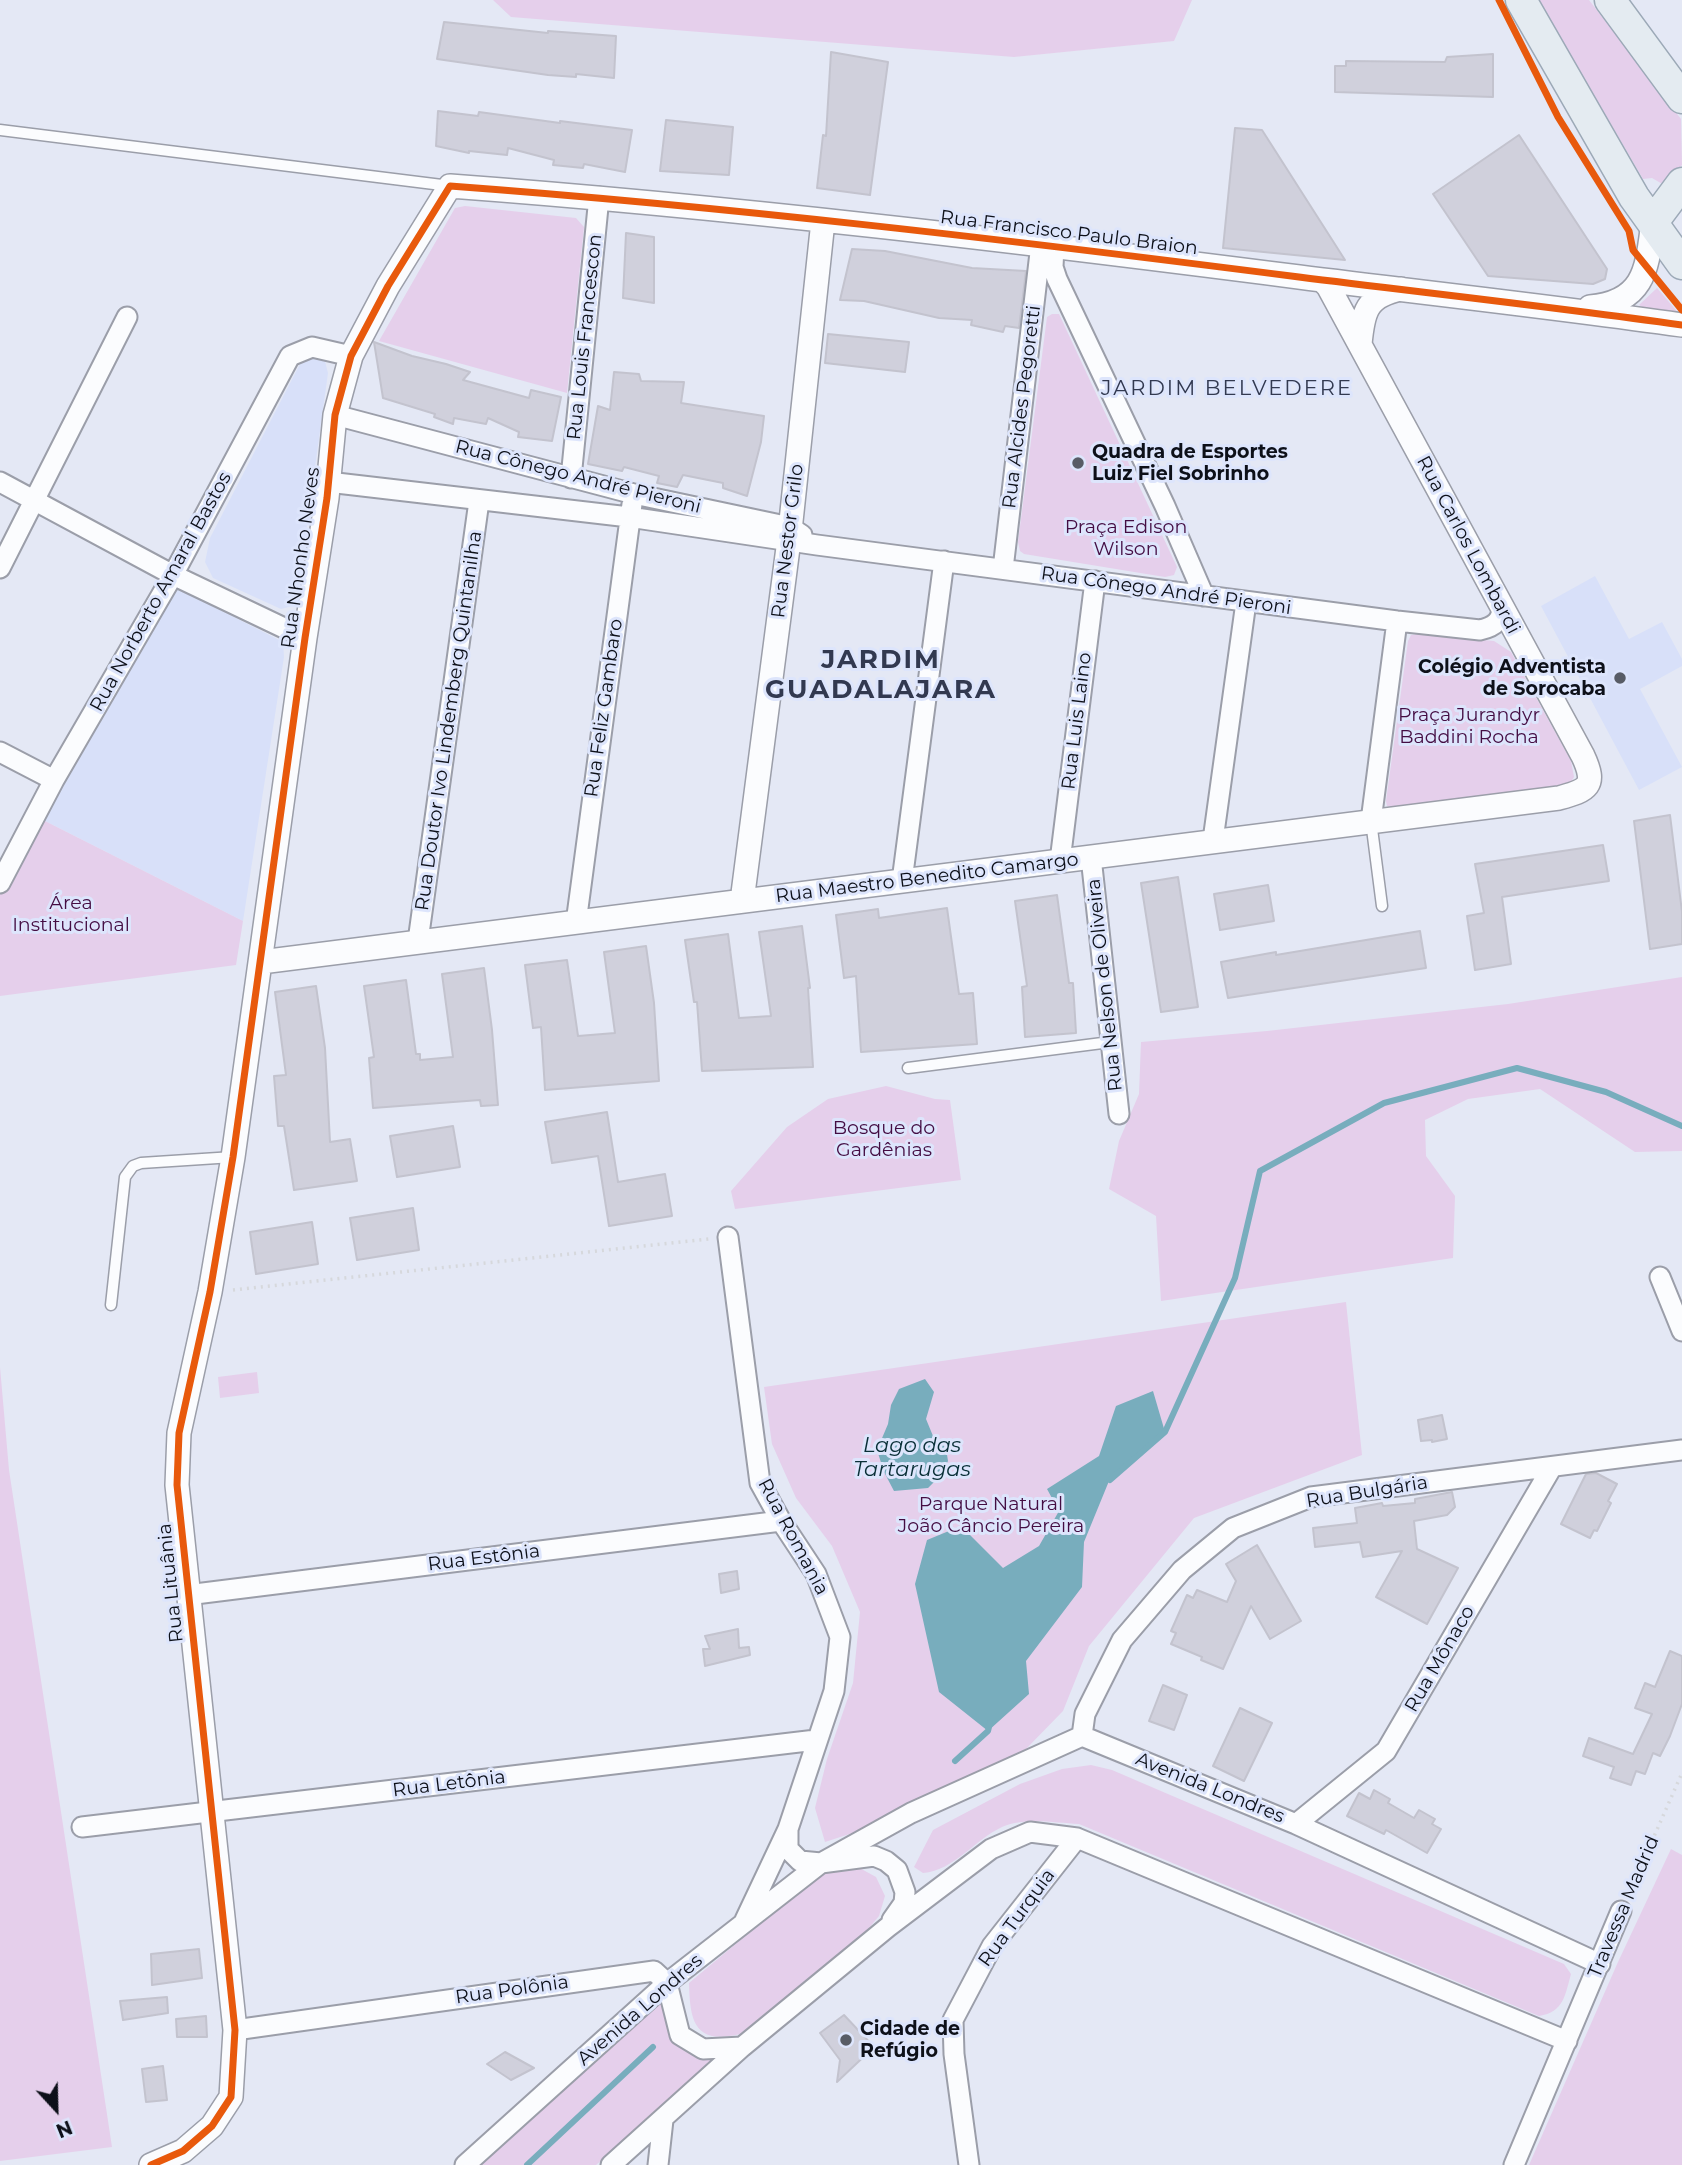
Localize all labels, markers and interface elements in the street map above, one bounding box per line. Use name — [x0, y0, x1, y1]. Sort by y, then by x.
street label: Rua Francisco Paulo Braion — [939, 206, 1199, 260]
street label: Rua Louis Francescon — [563, 233, 607, 441]
street label: Rua Alcides Pegoretti — [998, 304, 1046, 510]
district label: JARDIM BELVEDERE — [1103, 376, 1351, 402]
street label: Rua Cônego André Pieroni — [453, 435, 703, 519]
place label: Quadra de Esportes Luiz Fiel Sobrinho — [1092, 441, 1288, 485]
street label: Rua Carlos Lombardi — [1411, 452, 1525, 638]
marker: Quadra de Esportes Luiz Fiel Sobrinho — [1070, 455, 1086, 471]
street label: Rua Nestor Grilo — [767, 463, 809, 619]
street label: Rua Nhonho Neves — [277, 466, 325, 650]
street label: Rua Norberto Amaral Bastos — [85, 468, 237, 716]
park label: Praça Edison Wilson — [1065, 516, 1187, 560]
street label: Rua Doutor Ivo Lindemberg Quintanilha — [411, 530, 487, 912]
street label: Rua Cônego André Pieroni — [1039, 562, 1293, 620]
street label: Rua Feliz Gambaro — [580, 617, 628, 799]
district label: JARDIM GUADALAJARA — [766, 644, 996, 706]
street label: Rua Luis Laino — [1057, 651, 1097, 791]
place label: Colégio Adventista de Sorocaba — [1418, 656, 1606, 700]
marker: Colégio Adventista de Sorocaba — [1612, 670, 1628, 686]
park label: Praça Jurandyr Baddini Rocha — [1398, 704, 1540, 748]
street label: Rua Maestro Benedito Camargo — [774, 848, 1080, 908]
street label: Rua Nelson de Oliveira — [1082, 877, 1128, 1093]
park label: Área Institucional — [12, 892, 130, 936]
park label: Bosque do Gardênias — [833, 1117, 935, 1161]
water label: Lago das Tartarugas — [853, 1433, 971, 1483]
street label: Rua Bulgária — [1305, 1471, 1429, 1513]
street label: Rua Romania — [753, 1475, 833, 1599]
park label: Parque Natural João Câncio Pereira — [898, 1493, 1084, 1537]
street label: Rua Lituânia — [153, 1522, 189, 1644]
street label: Rua Estônia — [427, 1540, 541, 1576]
street label: Rua Mônaco — [1400, 1602, 1480, 1716]
street label: Avenida Londres — [1132, 1748, 1288, 1828]
street label: Rua Letônia — [391, 1766, 507, 1802]
street label: Travessa Madrid — [1584, 1832, 1664, 1982]
street label: Rua Turquia — [974, 1865, 1060, 1971]
street label: Avenida Londres — [573, 1949, 707, 2071]
street label: Rua Polônia — [454, 1971, 570, 2009]
place label: Cidade de Refúgio — [860, 2018, 960, 2062]
marker: Cidade de Refúgio — [838, 2032, 854, 2048]
north arrow — [21, 2074, 91, 2144]
text: N — [53, 2115, 75, 2142]

